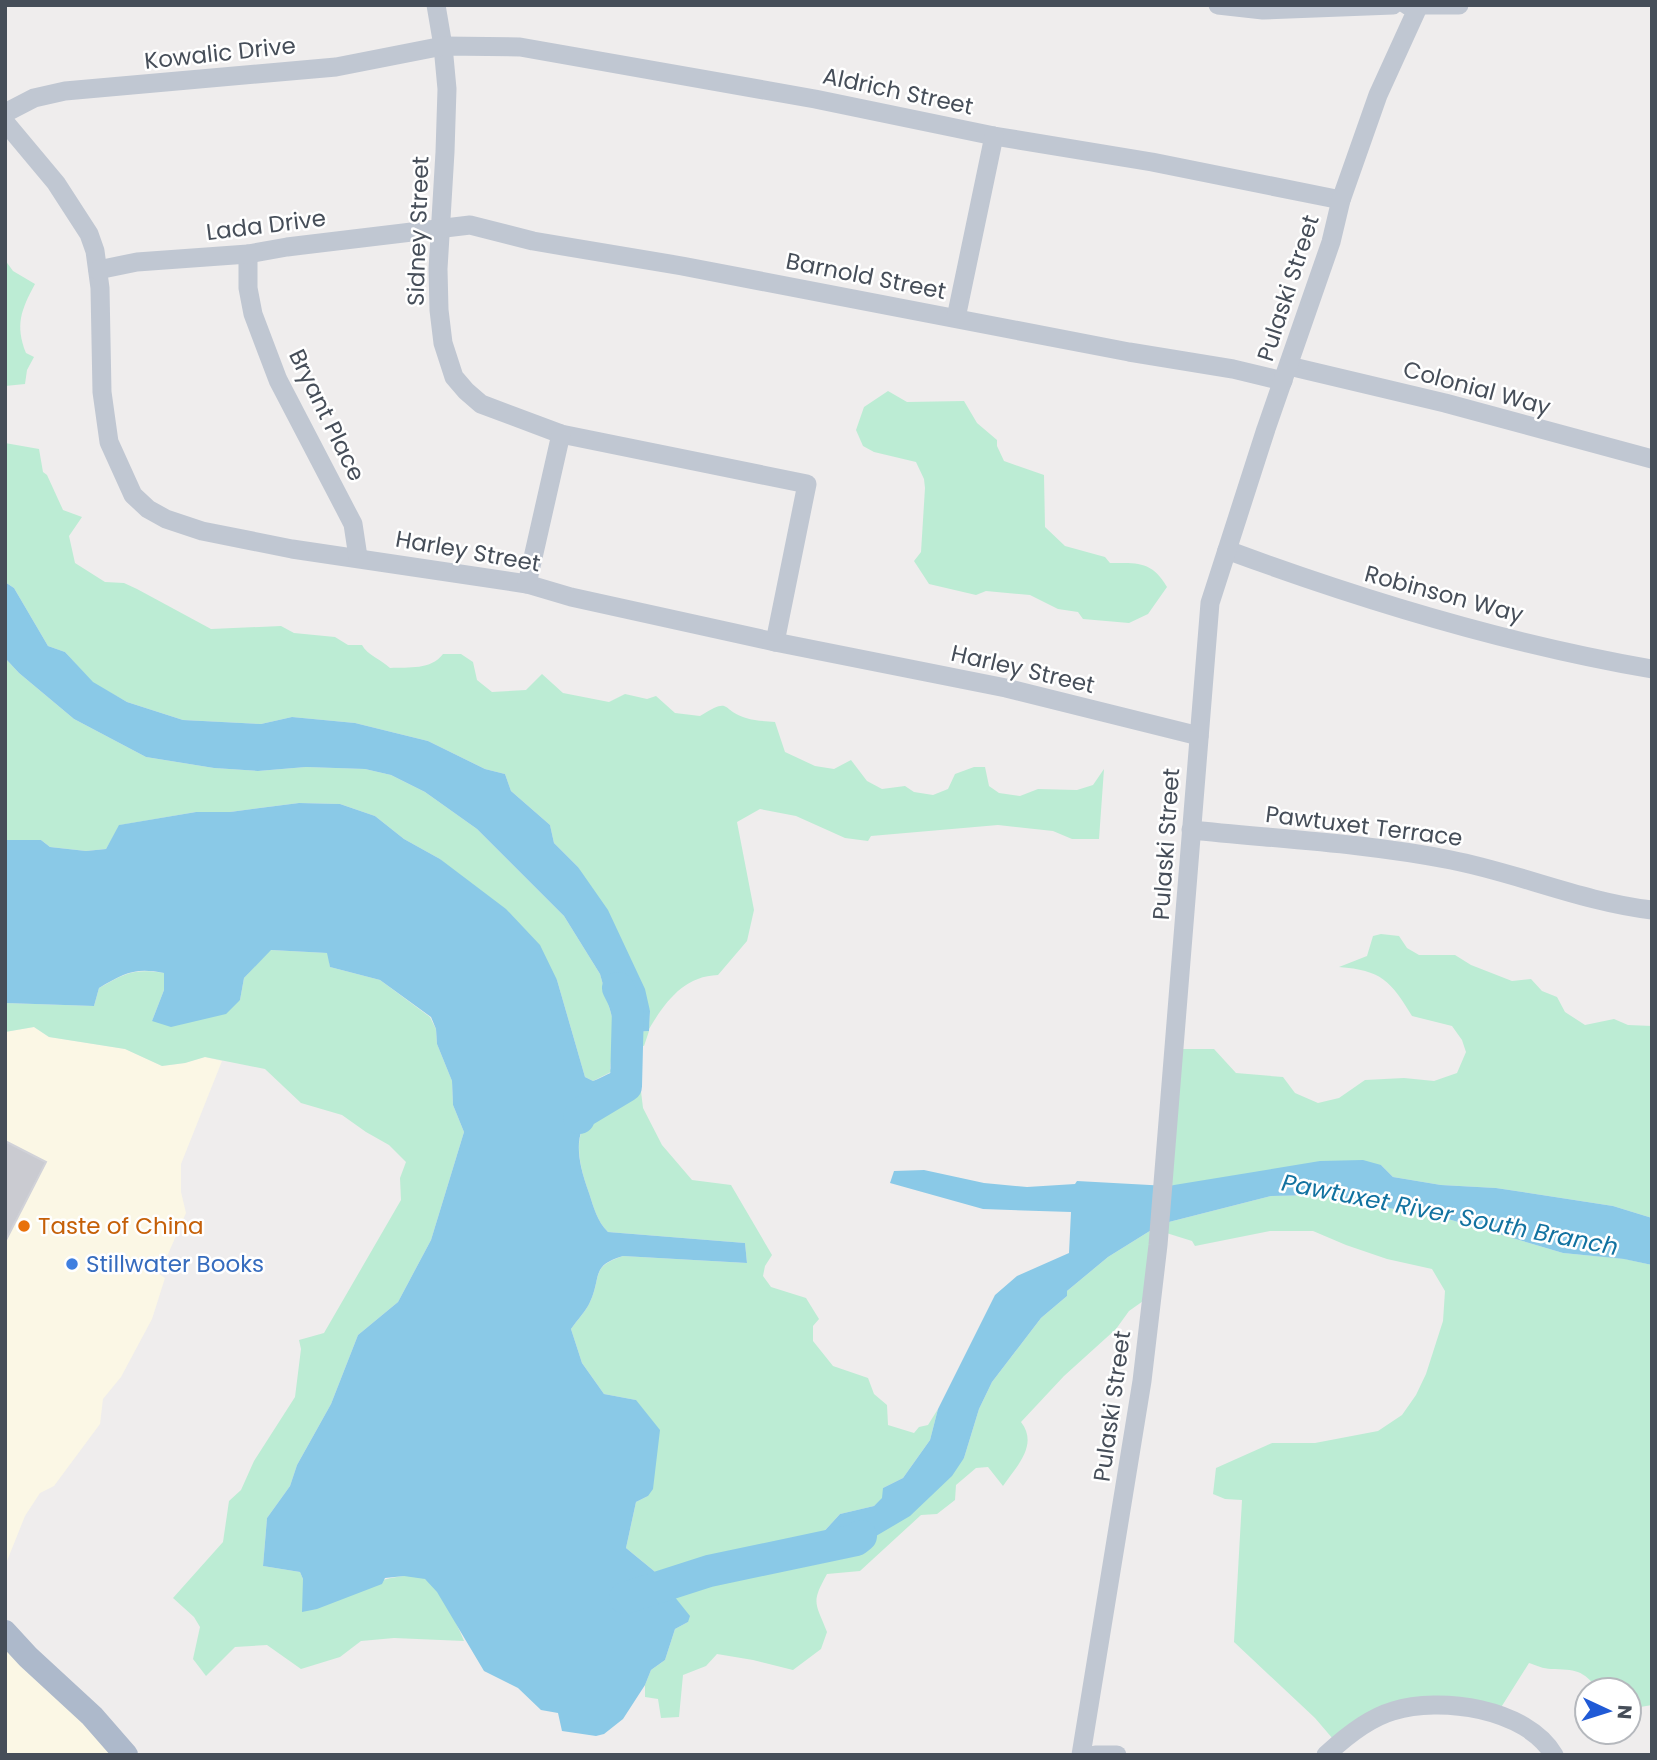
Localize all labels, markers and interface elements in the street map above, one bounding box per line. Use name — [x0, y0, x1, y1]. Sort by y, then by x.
street label: Kowalic Drive — [143, 29, 297, 77]
street label: Aldrich Street — [820, 59, 976, 123]
street label: Sidney Street — [399, 155, 437, 307]
street label: Lada Drive — [204, 202, 328, 248]
street label: Pulaski Street — [1249, 211, 1327, 365]
street label: Barnold Street — [783, 245, 949, 307]
street label: Bryant Place — [281, 344, 373, 486]
street label: Colonial Way — [1400, 353, 1554, 423]
street label: Harley Street — [393, 523, 543, 579]
street label: Robinson Way — [1361, 557, 1527, 631]
street label: Harley Street — [948, 637, 1098, 701]
street label: Pulaski Street — [1145, 767, 1187, 921]
street label: Pawtuxet Terrace — [1264, 798, 1464, 854]
water label: Pawtuxet River South Branch — [1279, 1166, 1621, 1263]
place label: Taste of China — [38, 1210, 204, 1242]
marker: Taste of China — [16, 1218, 32, 1234]
place label: Stillwater Books — [86, 1248, 264, 1280]
marker: Stillwater Books — [64, 1256, 80, 1272]
street label: Pulaski Street — [1086, 1328, 1138, 1484]
north arrow — [1573, 1676, 1643, 1746]
text: N — [1610, 1704, 1638, 1720]

